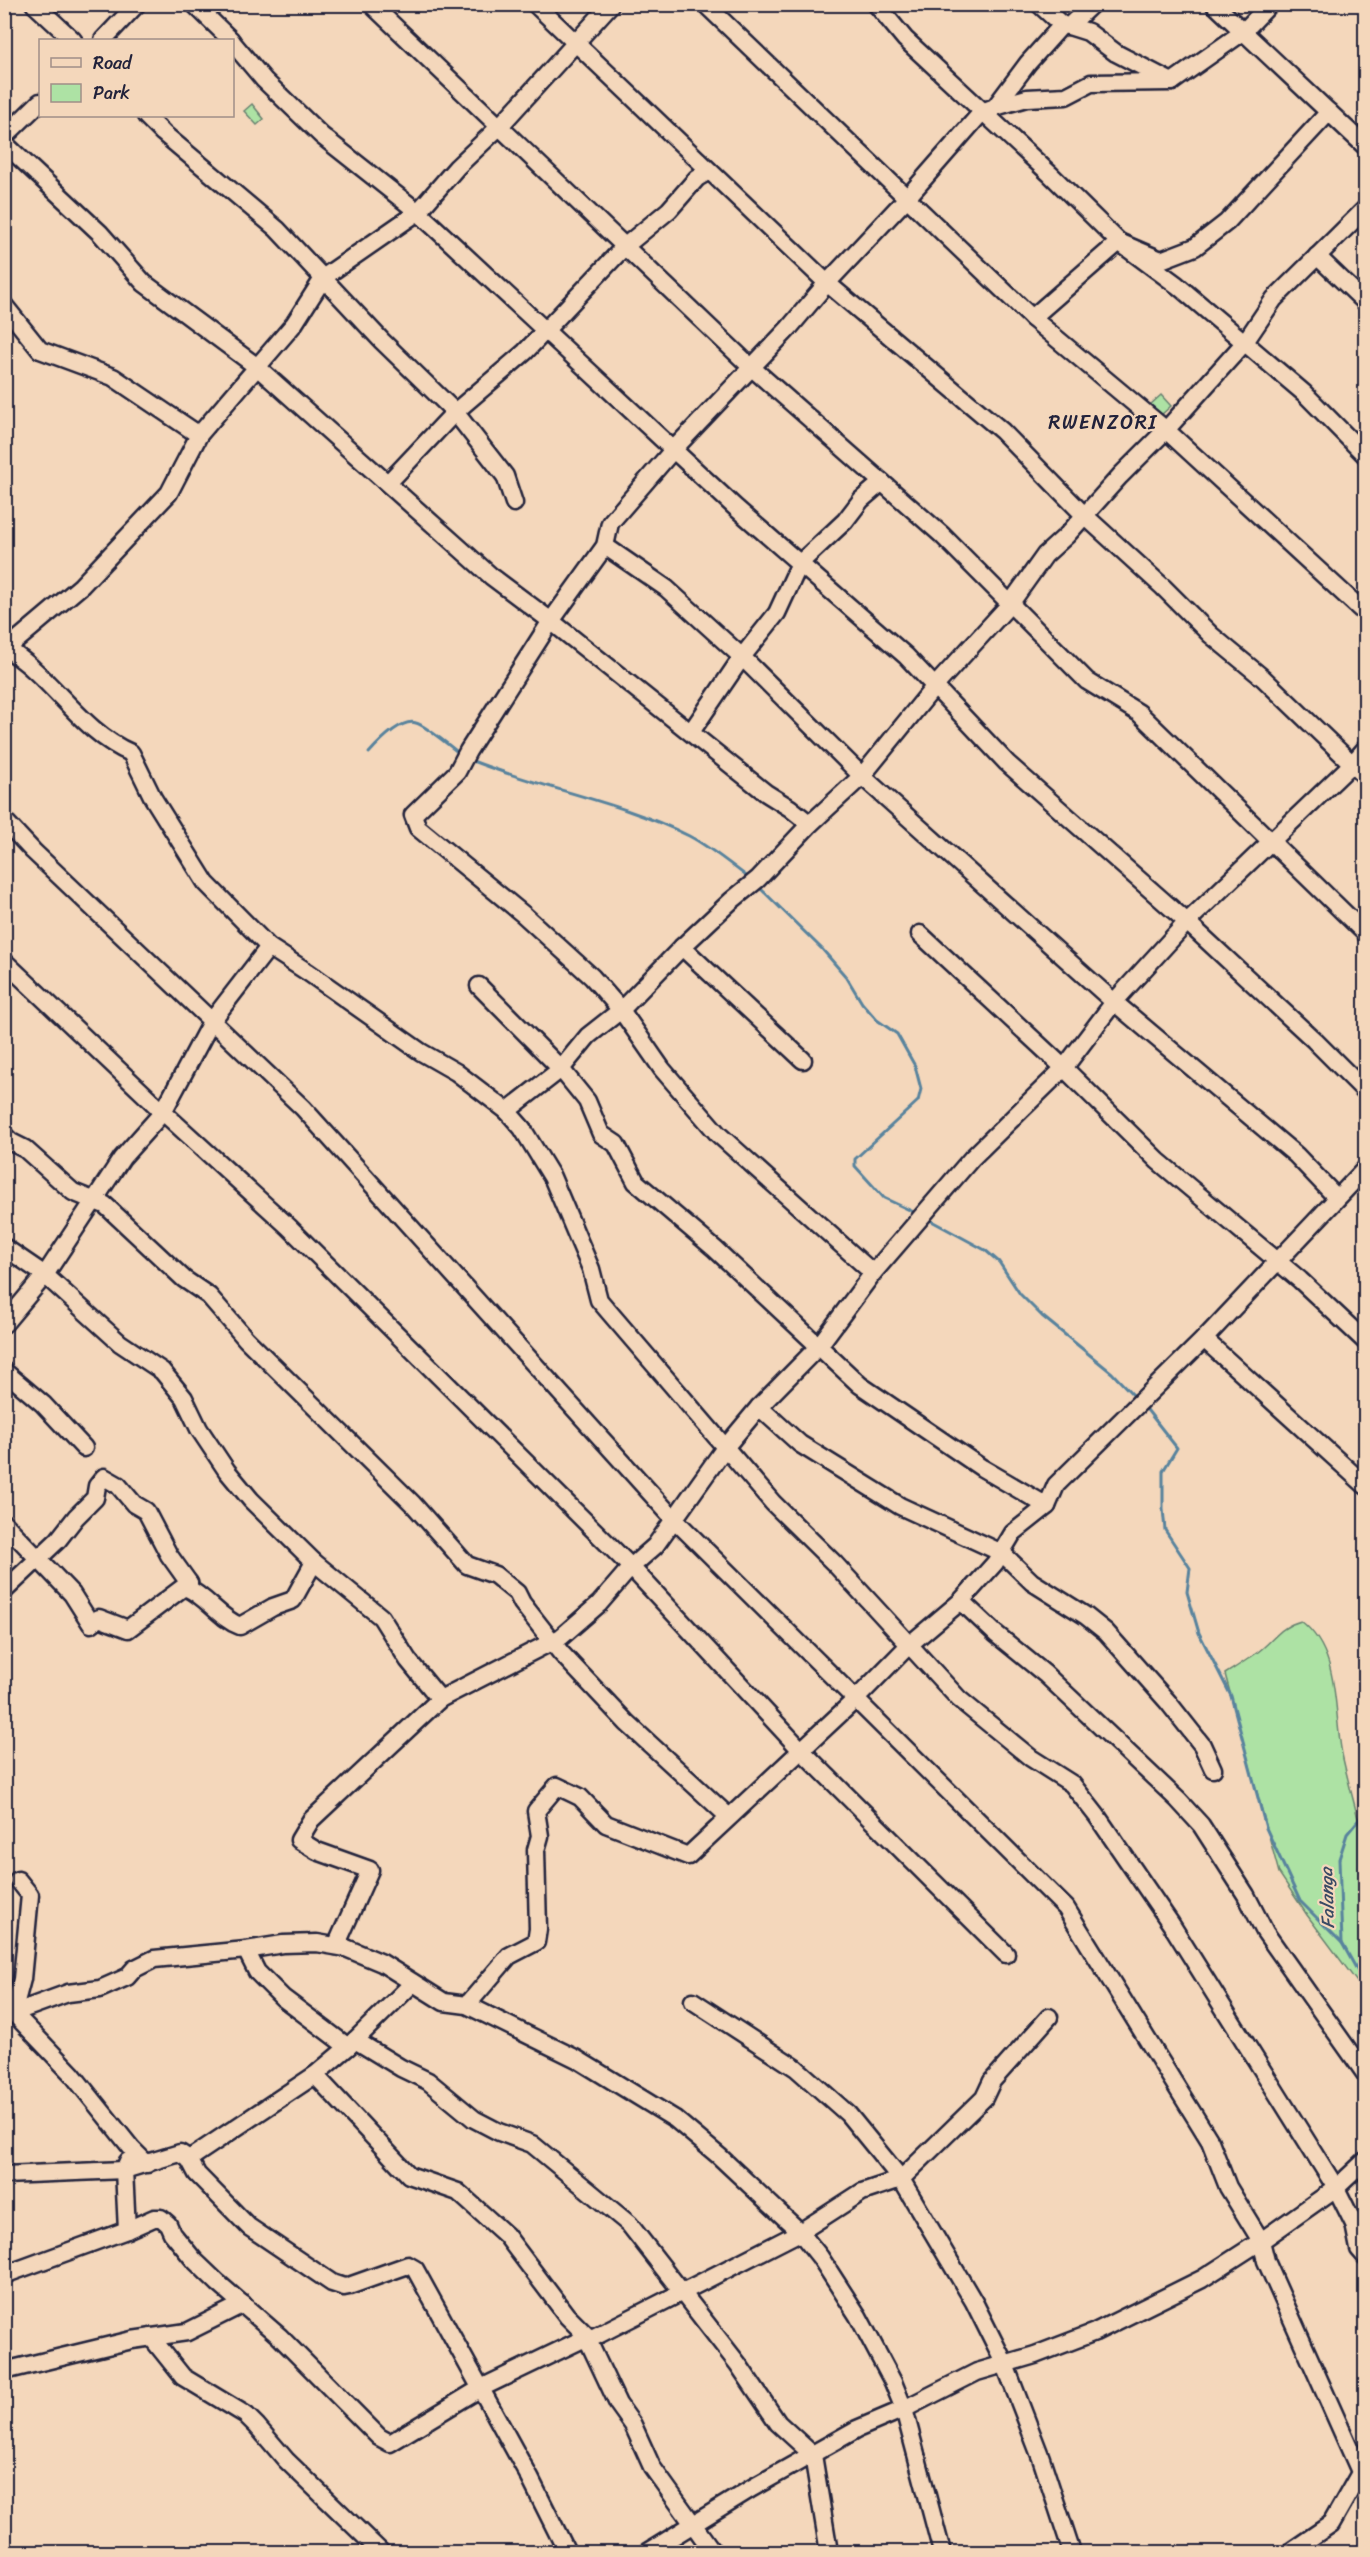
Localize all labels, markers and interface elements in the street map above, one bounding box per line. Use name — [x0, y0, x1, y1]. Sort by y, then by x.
legend — [39, 39, 234, 117]
text: Road — [93, 47, 133, 79]
text: Park — [93, 77, 130, 109]
district label: RWENZORI — [1048, 405, 1158, 440]
water label: Falanga — [1310, 1865, 1344, 1929]

